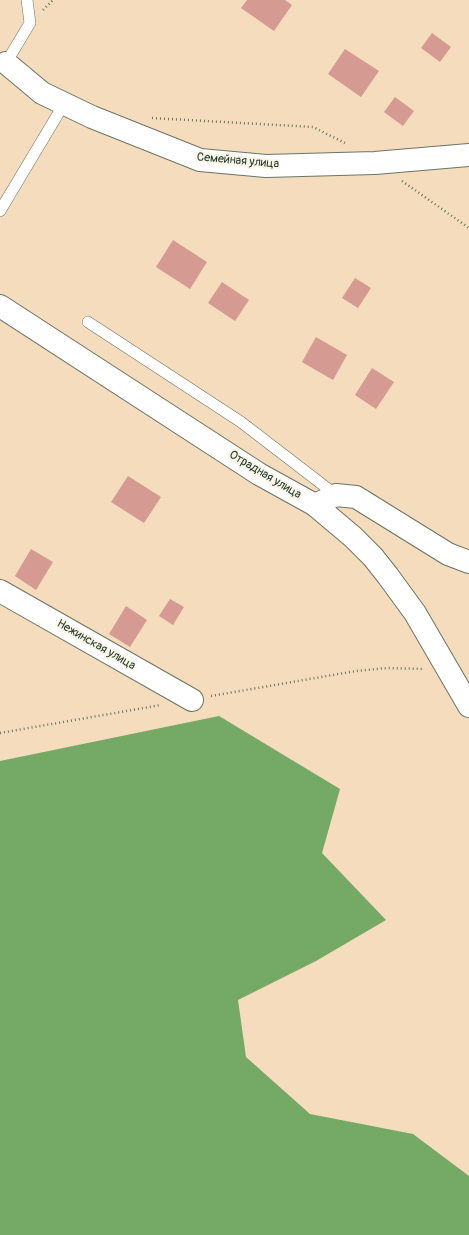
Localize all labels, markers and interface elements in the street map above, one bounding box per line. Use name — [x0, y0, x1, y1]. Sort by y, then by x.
street label: Семейная улица — [196, 150, 280, 172]
street label: Отрадная улица — [226, 448, 304, 502]
street label: Нежинская улица — [54, 617, 138, 673]

